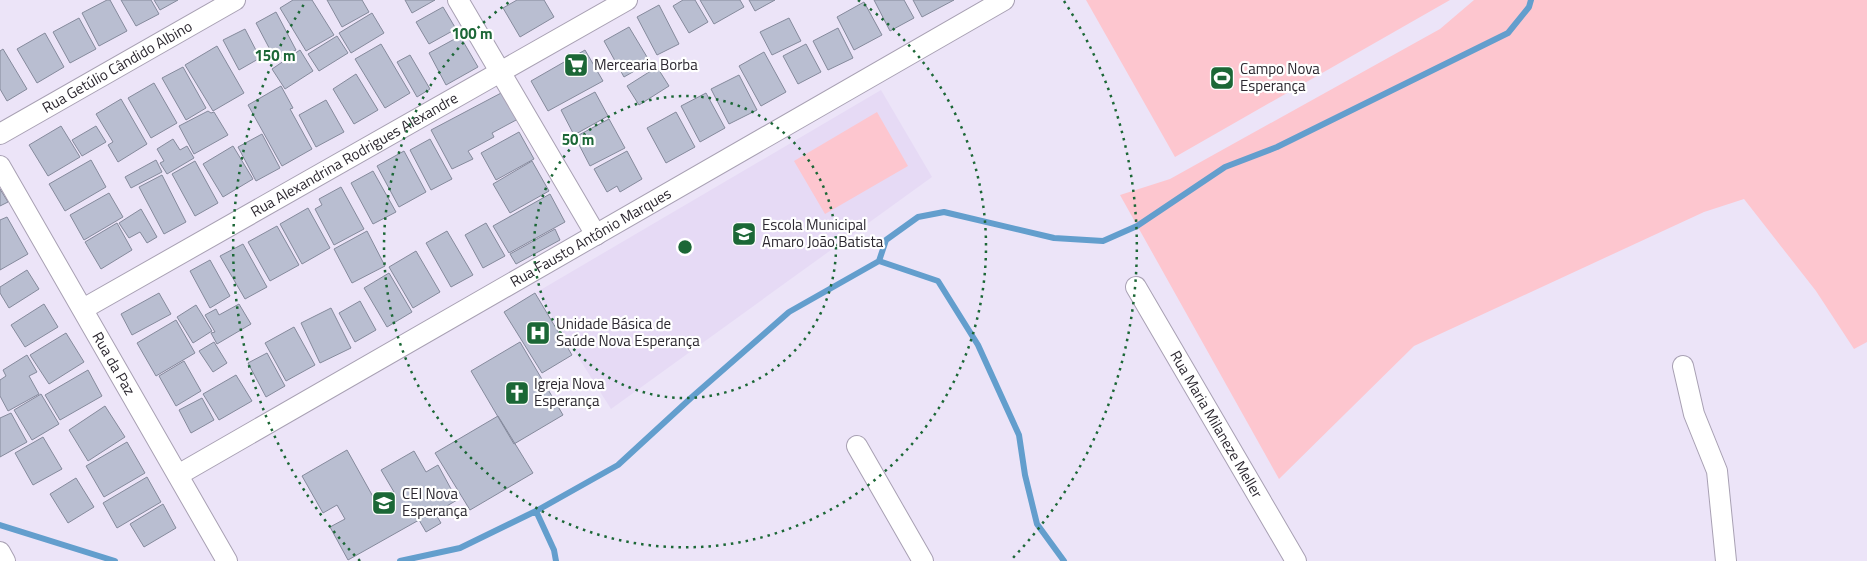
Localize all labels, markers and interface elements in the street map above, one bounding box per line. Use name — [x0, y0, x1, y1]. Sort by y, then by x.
street label: Rua Getúlio Cândido Albino — [38, 15, 197, 119]
text: 100 m — [451, 22, 493, 45]
text: 150 m — [254, 44, 296, 67]
supermarket icon: Mercearia Borba — [563, 52, 589, 78]
place label: Mercearia Borba — [594, 53, 698, 76]
place label: Campo Nova Esperança — [1240, 57, 1320, 97]
sports icon: Campo Nova Esperança — [1209, 65, 1235, 91]
street label: Rua Alexandrina Rodrigues Alexandre — [246, 86, 462, 223]
text: 50 m — [562, 128, 594, 151]
street label: Rua Fausto Antônio Marques — [505, 182, 675, 293]
place label: Escola Municipal Amaro João Batista — [762, 213, 884, 253]
school or university icon: Escola Municipal Amaro João Batista — [731, 221, 757, 247]
centre of rings — [676, 238, 694, 256]
place label: Unidade Básica de Saúde Nova Esperança — [556, 312, 700, 352]
hospital icon: Unidade Básica de Saúde Nova Esperança — [525, 320, 551, 346]
street label: Rua da Paz — [87, 327, 142, 400]
street label: Rua Maria Milaneze Meller — [1164, 346, 1269, 502]
place label: Igreja Nova Esperança — [534, 372, 605, 412]
church icon: Igreja Nova Esperança — [504, 380, 530, 406]
place label: CEI Nova Esperança — [402, 482, 468, 522]
school or university icon: CEI Nova Esperança — [371, 490, 397, 516]

